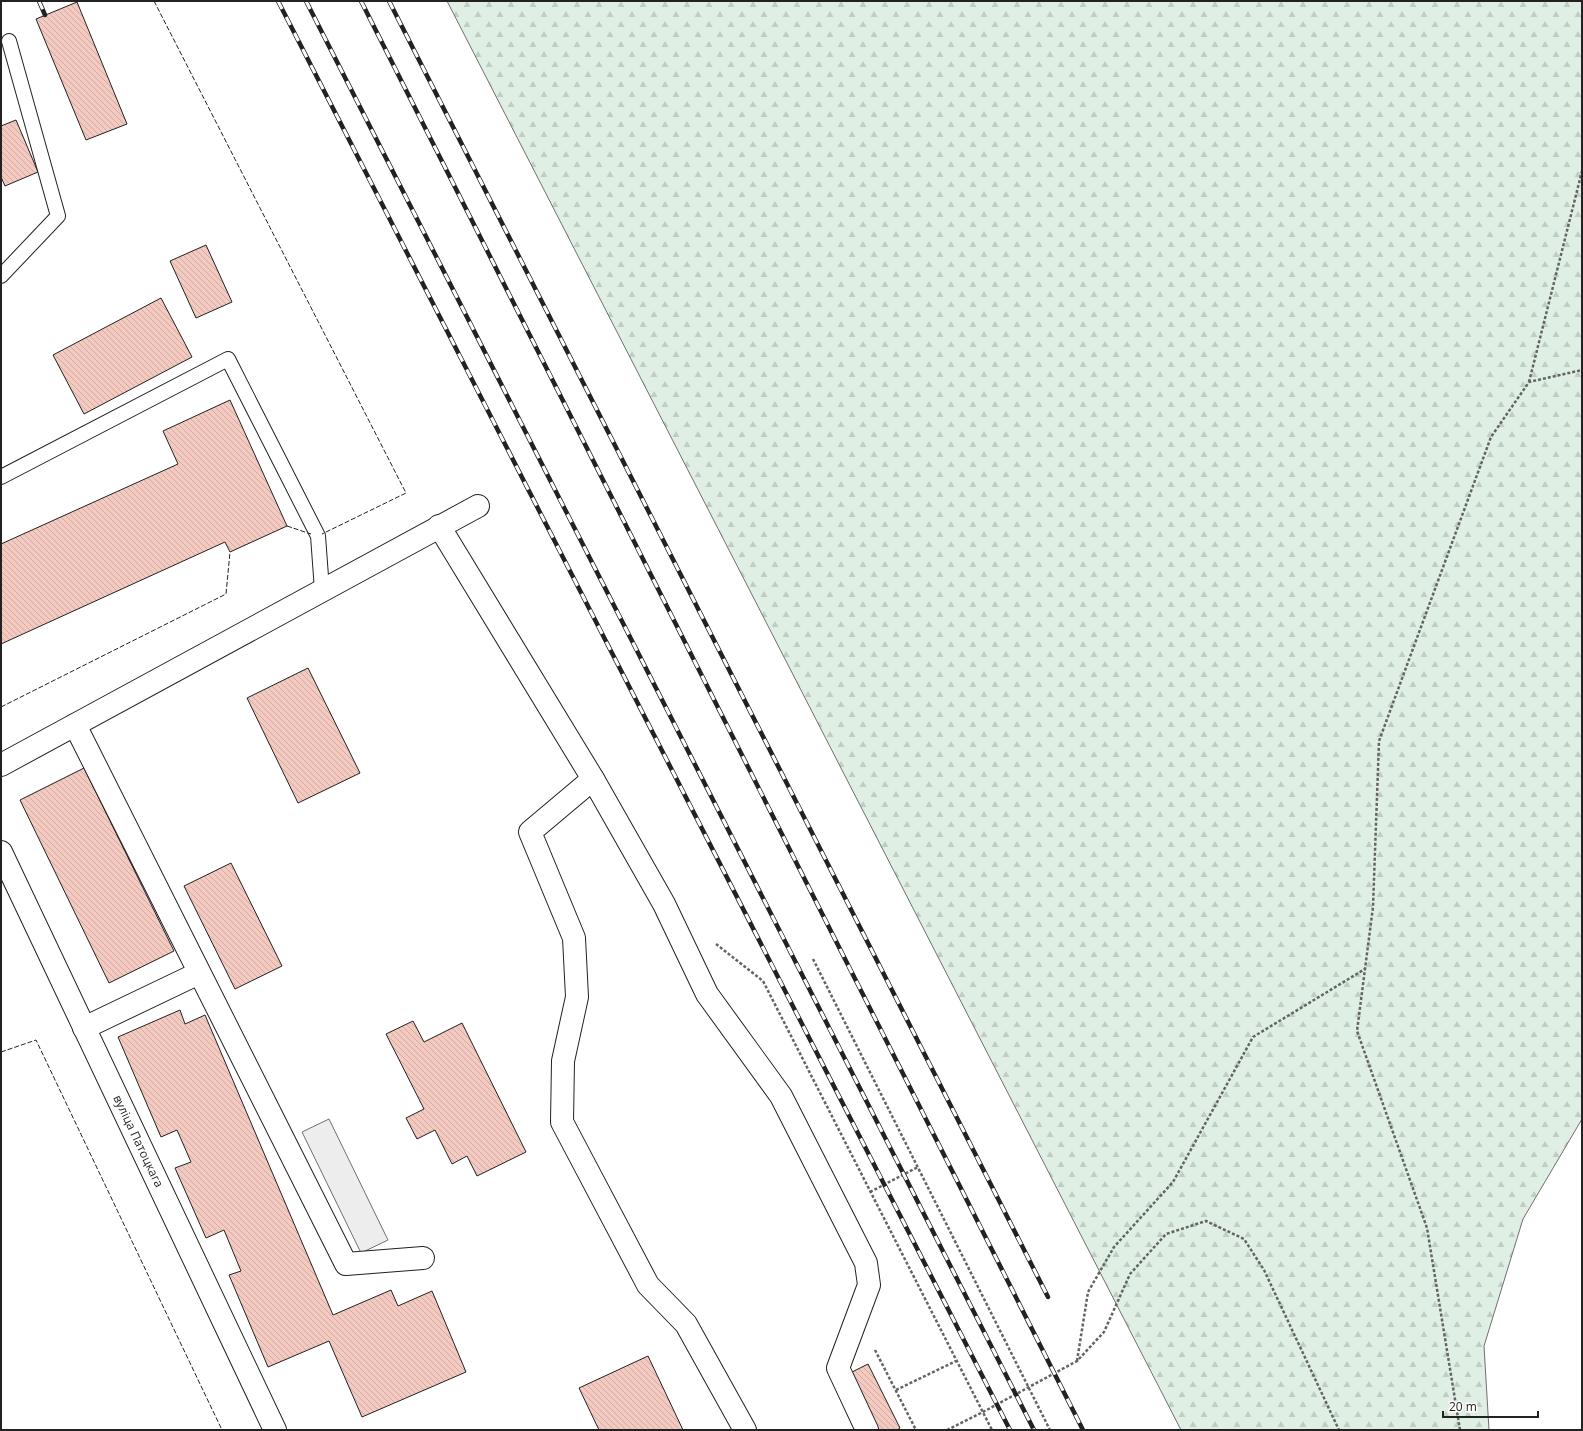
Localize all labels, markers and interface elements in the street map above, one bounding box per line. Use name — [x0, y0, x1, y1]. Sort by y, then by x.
street label: вуліца Патоцкага — [109, 1092, 168, 1190]
scale bar — [1443, 1393, 1538, 1419]
text: 20 m — [1449, 1398, 1477, 1415]

